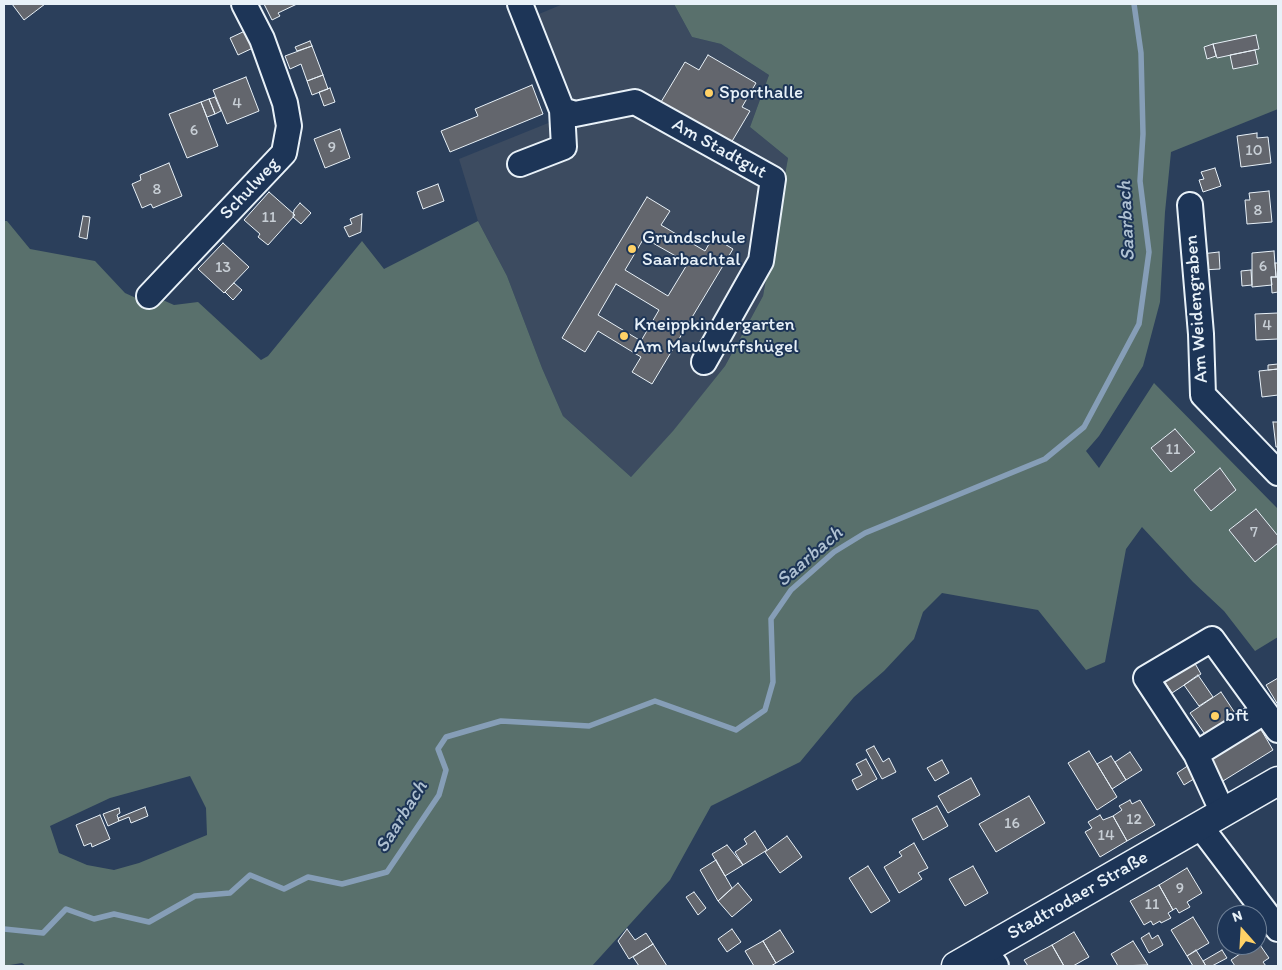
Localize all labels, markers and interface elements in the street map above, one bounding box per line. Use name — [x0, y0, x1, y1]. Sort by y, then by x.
place label: Sporthalle — [719, 82, 803, 104]
marker: Sporthalle — [703, 87, 715, 99]
house number: 4 — [232, 94, 242, 114]
street label: Am Stadtgut — [668, 114, 770, 184]
house number: 6 — [190, 121, 198, 141]
house number: 9 — [328, 138, 336, 158]
house number: 10 — [1245, 141, 1263, 161]
street label: Schulweg — [215, 153, 285, 225]
house number: 8 — [153, 180, 161, 200]
water label: Saarbach — [1113, 180, 1141, 262]
house number: 8 — [1254, 201, 1262, 221]
house number: 11 — [262, 208, 276, 228]
place label: Grundschule Saarbachtal — [642, 227, 746, 271]
street label: Am Weidengraben — [1180, 234, 1214, 384]
marker: Grundschule Saarbachtal — [626, 243, 638, 255]
house number: 6 — [1259, 257, 1267, 277]
house number: 13 — [215, 258, 231, 278]
place label: Kneippkindergarten Am Maulwurfshügel — [634, 314, 799, 358]
house number: 4 — [1262, 316, 1272, 336]
marker: Kneippkindergarten Am Maulwurfshügel — [618, 330, 630, 342]
house number: 11 — [1166, 440, 1180, 460]
water label: Saarbach — [772, 522, 848, 592]
house number: 7 — [1250, 523, 1258, 543]
place label: bft — [1225, 705, 1249, 727]
marker: bft — [1209, 710, 1221, 722]
water label: Saarbach — [371, 777, 433, 857]
house number: 12 — [1126, 810, 1142, 830]
house number: 16 — [1004, 814, 1020, 834]
house number: 14 — [1097, 826, 1115, 846]
street label: Stadtrodaer Straße — [1004, 846, 1152, 946]
house number: 9 — [1176, 879, 1184, 899]
house number: 11 — [1145, 895, 1159, 915]
north arrow — [1217, 905, 1267, 955]
text: N — [1230, 907, 1245, 926]

